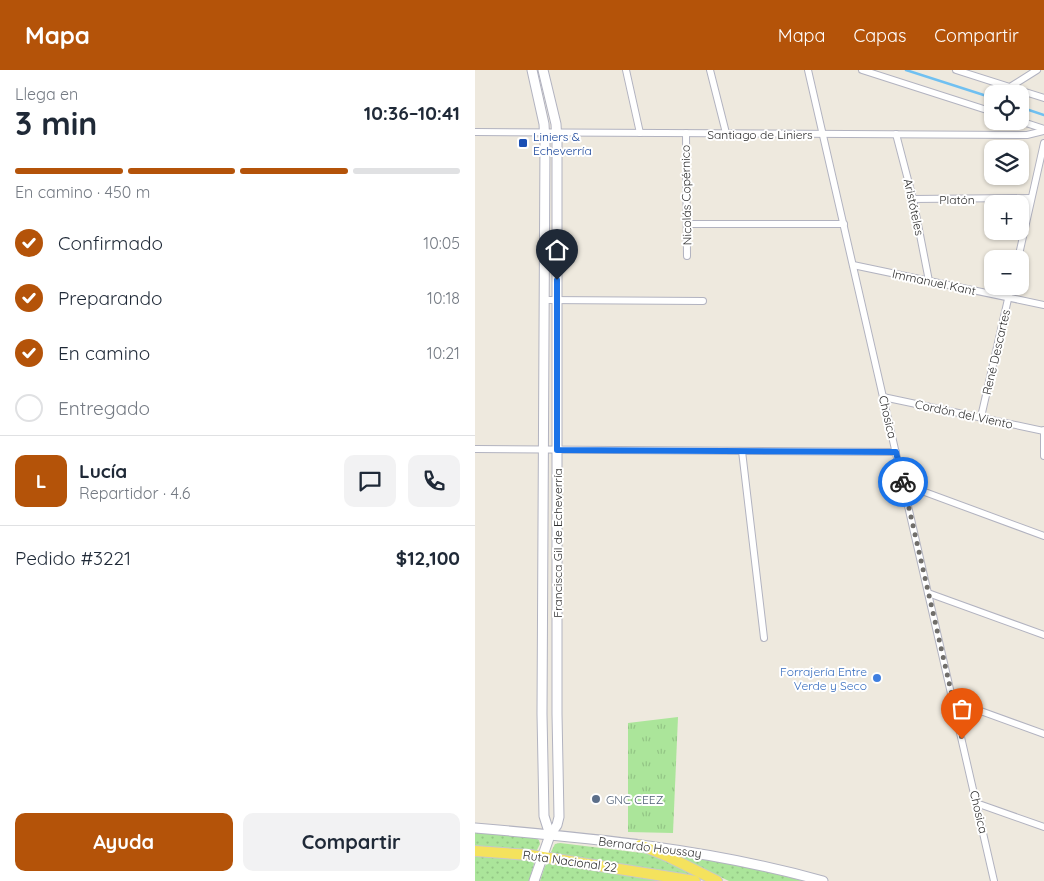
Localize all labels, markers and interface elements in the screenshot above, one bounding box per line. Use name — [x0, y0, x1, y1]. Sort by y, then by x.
text: Mapa — [25, 20, 90, 50]
text: Mapa — [778, 24, 825, 47]
text: Capas — [853, 24, 906, 47]
text: Compartir — [934, 24, 1019, 47]
text: Llega en — [15, 84, 78, 104]
map controls — [984, 85, 1029, 295]
button: locate — [984, 85, 1029, 130]
text: 10:36–10:41 — [364, 101, 460, 125]
text: 3 min — [15, 103, 97, 143]
street label: Santiago de Liniers — [707, 127, 813, 142]
place label: Liniers & Echeverría — [533, 129, 592, 158]
marker: Liniers & Echeverría — [517, 137, 529, 149]
button: layers — [984, 140, 1029, 185]
street label: Nicolás Copérnico — [678, 145, 694, 245]
street label: Aristóteles — [901, 177, 927, 237]
text: En camino · 450 m — [15, 182, 150, 202]
street label: Platón — [939, 192, 975, 207]
button: + — [984, 195, 1029, 240]
icon: check — [15, 229, 43, 257]
pin — [536, 229, 578, 280]
text: Confirmado — [58, 231, 163, 255]
text: 10:05 — [423, 233, 460, 253]
icon: home — [543, 236, 571, 264]
button: − — [984, 250, 1029, 295]
street label: Immanuel Kant — [891, 266, 977, 298]
icon: check — [15, 284, 43, 312]
text: Preparando — [58, 286, 163, 310]
text: 10:18 — [427, 288, 460, 308]
street label: René Descartes — [979, 307, 1013, 396]
icon: check — [15, 339, 43, 367]
text: En camino — [58, 341, 150, 365]
text: 10:21 — [427, 343, 460, 363]
street label: Chosica — [876, 394, 900, 440]
text: Entregado — [58, 396, 150, 420]
street label: Cordón del Viento — [914, 396, 1014, 432]
button: chat — [344, 455, 396, 507]
button: phone — [408, 455, 460, 507]
courier — [878, 457, 928, 507]
text: Lucía — [79, 459, 127, 483]
street label: Francisca Gil de Echeverría — [550, 468, 565, 618]
icon: bike — [889, 468, 917, 496]
text: L — [36, 469, 46, 493]
text: Repartidor · 4.6 — [79, 483, 190, 503]
text: Pedido #3221 — [15, 546, 131, 570]
text: $12,100 — [396, 546, 460, 570]
place label: Forrajería Entre Verde y Seco — [780, 664, 867, 693]
marker: Forrajería Entre Verde y Seco — [871, 672, 883, 684]
pin — [941, 688, 983, 739]
icon: bag — [948, 695, 976, 723]
street label: Chosica — [967, 789, 991, 835]
place label: GNC CEEZ — [606, 792, 664, 807]
marker: GNC CEEZ — [590, 793, 602, 805]
button: Ayuda — [15, 813, 233, 871]
button: Compartir — [243, 813, 460, 871]
street label: Bernardo Houssay — [598, 833, 702, 861]
street label: Ruta Nacional 22 — [522, 847, 618, 875]

